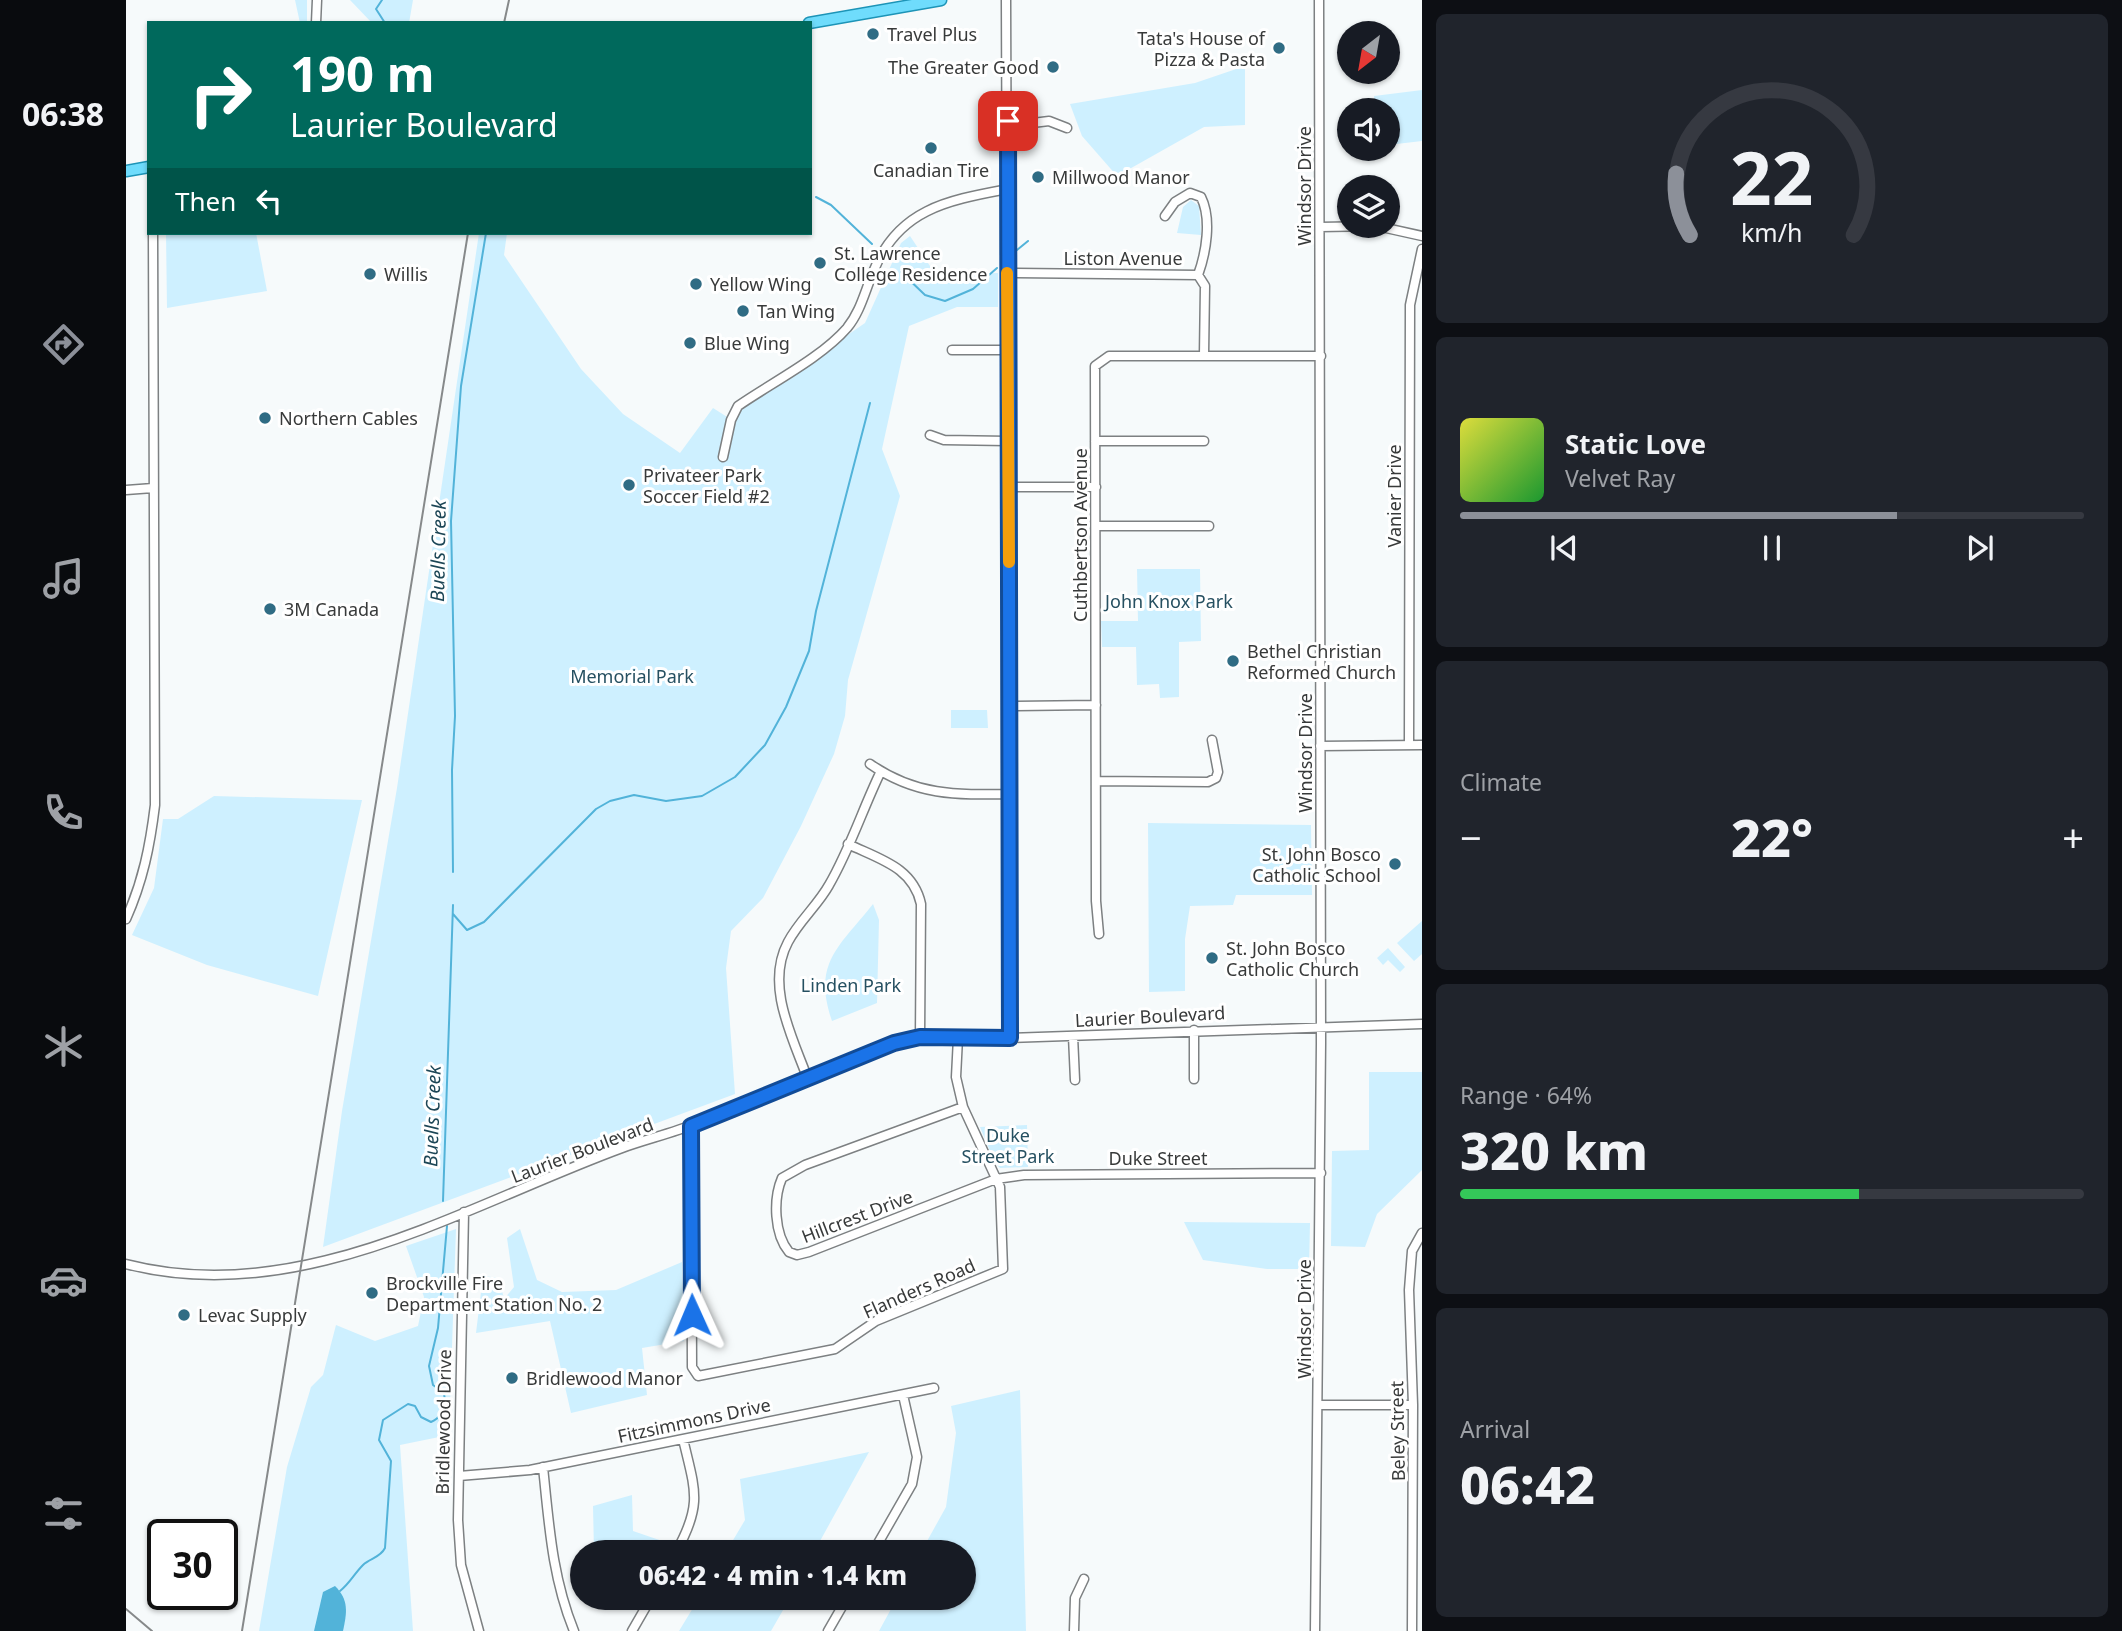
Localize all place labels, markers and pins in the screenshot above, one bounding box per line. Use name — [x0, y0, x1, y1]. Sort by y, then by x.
place label: Travel Plus — [887, 22, 977, 46]
marker: Travel Plus — [865, 26, 881, 42]
place label: Tata's House of Pizza & Pasta — [1137, 26, 1266, 71]
marker: Tata's House of Pizza & Pasta — [1271, 40, 1287, 56]
place label: The Greater Good — [888, 55, 1039, 79]
marker: The Greater Good — [1045, 59, 1061, 75]
pin — [978, 91, 1038, 151]
marker: Canadian Tire — [923, 140, 939, 156]
place label: Canadian Tire — [873, 158, 989, 182]
place label: Millwood Manor — [1052, 165, 1190, 189]
marker: Millwood Manor — [1030, 169, 1046, 185]
place label: St. Lawrence College Residence — [834, 241, 987, 286]
marker: St. Lawrence College Residence — [812, 255, 828, 271]
place label: Willis — [384, 262, 428, 286]
marker: Willis — [362, 266, 378, 282]
place label: Yellow Wing — [710, 272, 812, 296]
marker: Yellow Wing — [688, 276, 704, 292]
place label: Tan Wing — [757, 299, 835, 323]
marker: Tan Wing — [735, 303, 751, 319]
place label: Blue Wing — [704, 331, 790, 355]
marker: Blue Wing — [682, 335, 698, 351]
place label: Northern Cables — [279, 406, 418, 430]
marker: Northern Cables — [257, 410, 273, 426]
place label: Privateer Park Soccer Field #2 — [643, 463, 770, 508]
marker: Privateer Park Soccer Field #2 — [621, 477, 637, 493]
place label: 3M Canada — [284, 597, 379, 621]
marker: 3M Canada — [262, 601, 278, 617]
place label: Bethel Christian Reformed Church — [1247, 639, 1396, 684]
marker: Bethel Christian Reformed Church — [1225, 653, 1241, 669]
place label: St. John Bosco Catholic School — [1252, 842, 1381, 887]
marker: St. John Bosco Catholic School — [1387, 856, 1403, 872]
place label: St. John Bosco Catholic Church — [1226, 936, 1359, 981]
marker: St. John Bosco Catholic Church — [1204, 950, 1220, 966]
place label: Brockville Fire Department Station No. 2 — [386, 1271, 602, 1316]
marker: Brockville Fire Department Station No. 2 — [364, 1285, 380, 1301]
place label: Levac Supply — [198, 1303, 308, 1327]
marker: Levac Supply — [176, 1307, 192, 1323]
place label: Bridlewood Manor — [526, 1366, 683, 1390]
marker: Bridlewood Manor — [504, 1370, 520, 1386]

